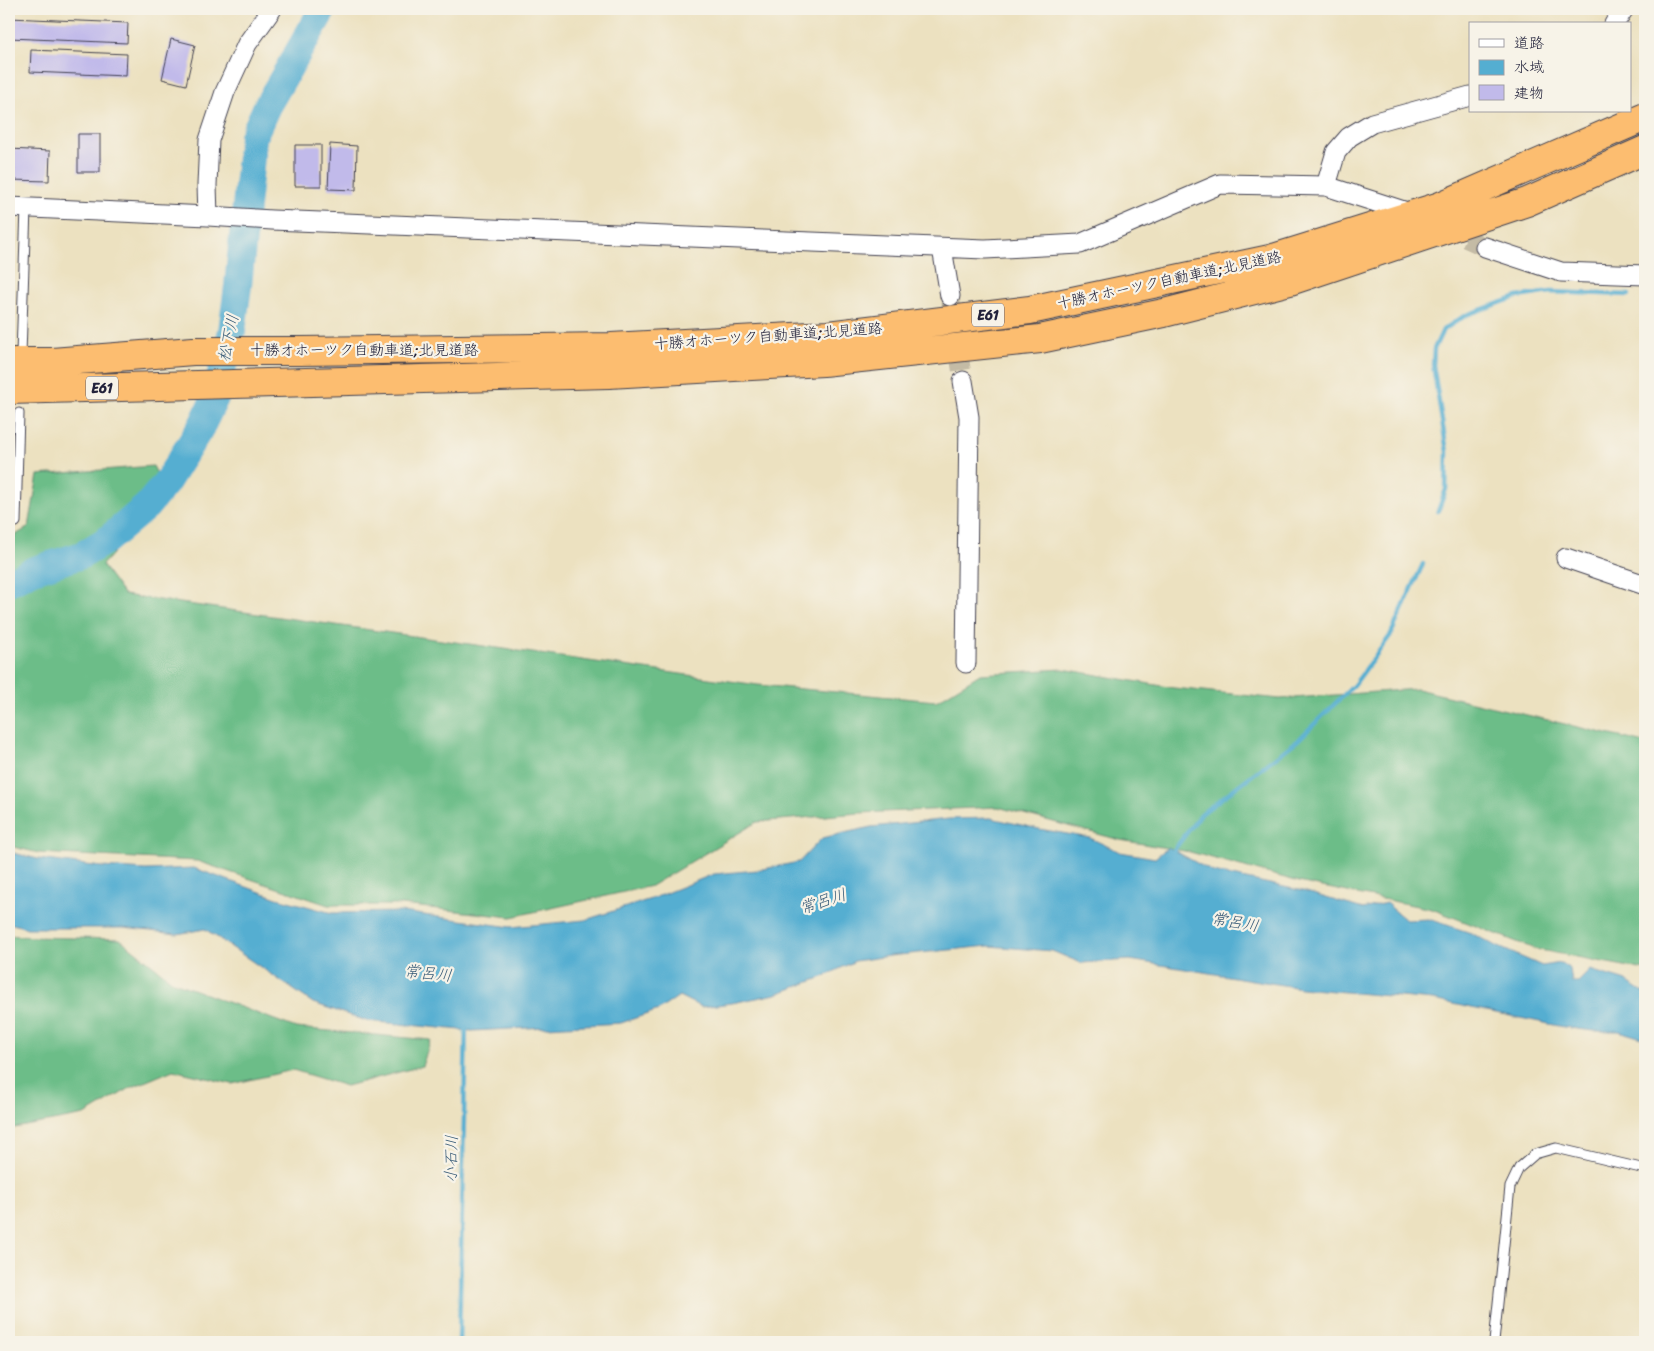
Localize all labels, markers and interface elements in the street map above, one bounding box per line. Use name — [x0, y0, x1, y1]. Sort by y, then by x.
legend — [1469, 22, 1632, 112]
text: 道路 — [1514, 30, 1544, 56]
text: 水域 — [1514, 54, 1544, 80]
text: 建物 — [1514, 80, 1544, 106]
street label: 十勝オホーツク自動車道;北見道路 — [1054, 243, 1284, 317]
road number: E61 — [972, 304, 1004, 326]
water label: 松下川 — [209, 312, 247, 364]
street label: 十勝オホーツク自動車道;北見道路 — [653, 315, 883, 357]
street label: 十勝オホーツク自動車道;北見道路 — [249, 337, 479, 363]
road number: E61 — [86, 376, 118, 399]
water label: 常呂川 — [796, 880, 850, 922]
water label: 常呂川 — [1209, 904, 1261, 940]
water label: 常呂川 — [403, 956, 453, 990]
water label: 小石川 — [436, 1135, 466, 1183]

